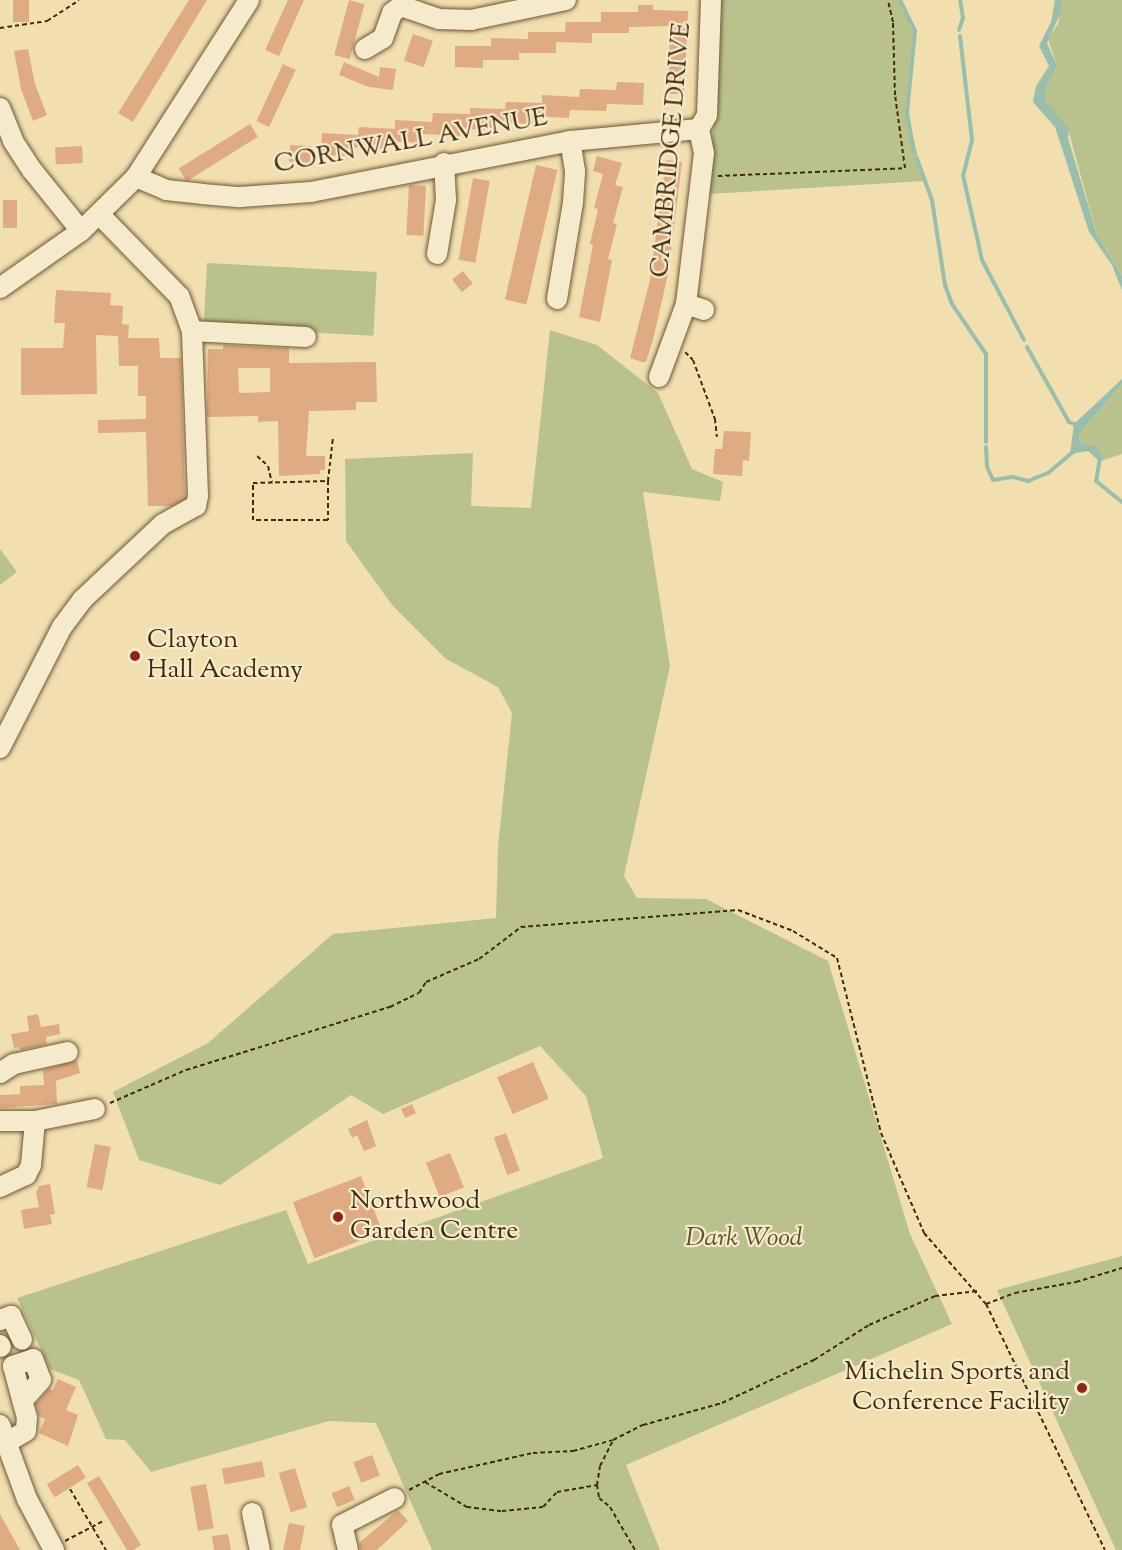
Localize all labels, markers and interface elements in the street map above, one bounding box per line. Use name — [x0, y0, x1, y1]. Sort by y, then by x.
street label: CAMBRIDGE DRIVE — [645, 21, 699, 279]
street label: CORNWALL AVENUE — [272, 103, 550, 181]
place label: Clayton Hall Academy — [147, 625, 303, 686]
marker: Clayton Hall Academy — [128, 649, 142, 663]
place label: Northwood Garden Centre — [350, 1186, 518, 1248]
marker: Northwood Garden Centre — [331, 1210, 345, 1224]
park label: Dark Wood — [685, 1223, 803, 1255]
place label: Michelin Sports and Conference Facility — [844, 1357, 1070, 1418]
marker: Michelin Sports and Conference Facility — [1075, 1381, 1089, 1395]

